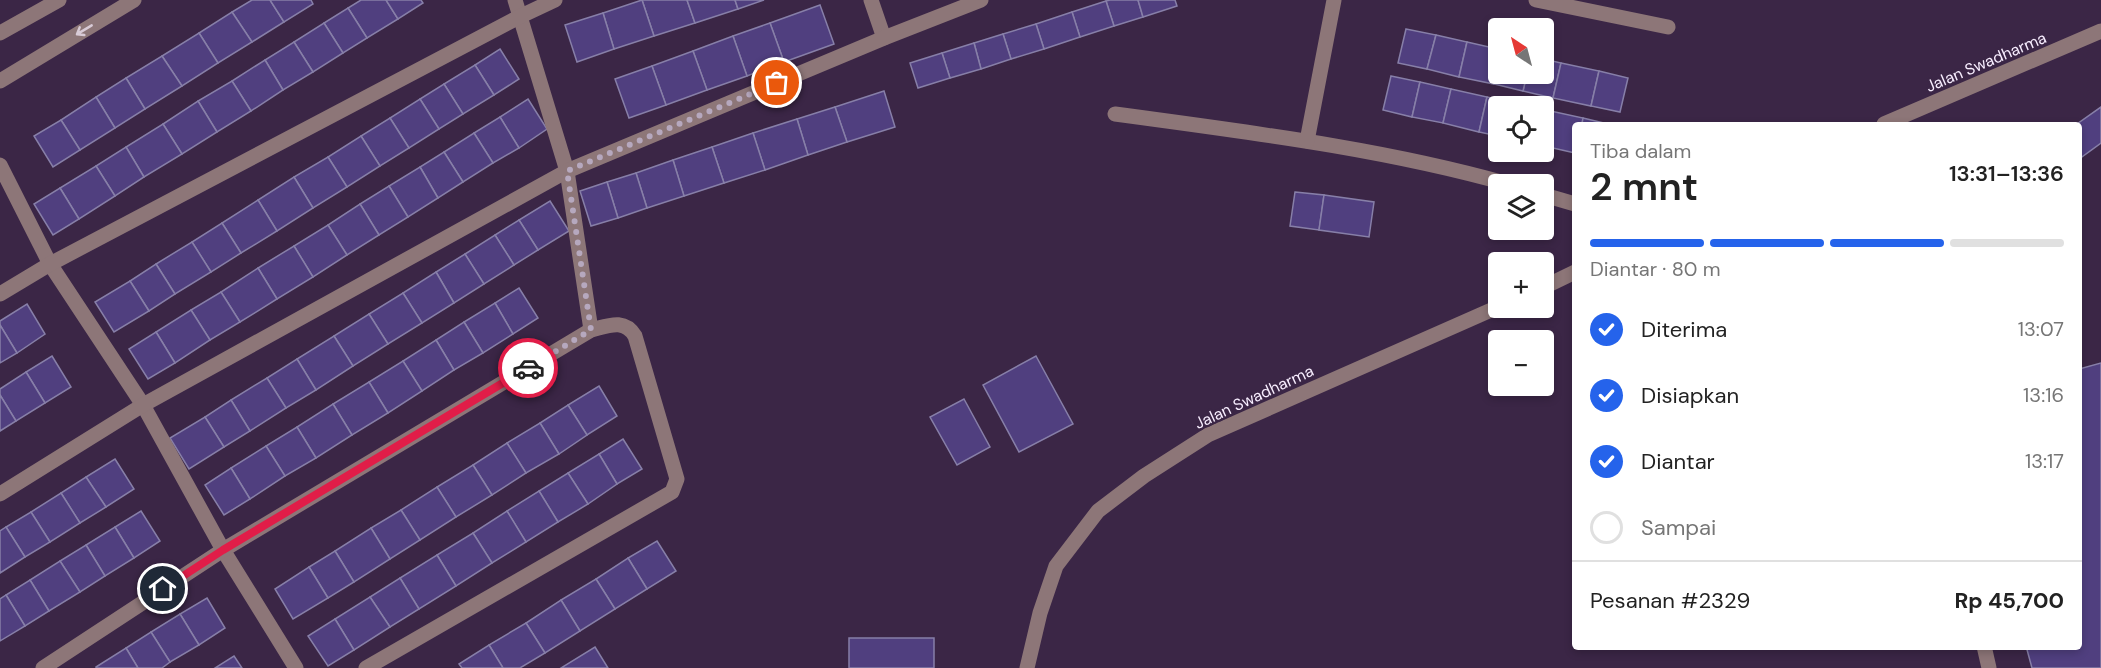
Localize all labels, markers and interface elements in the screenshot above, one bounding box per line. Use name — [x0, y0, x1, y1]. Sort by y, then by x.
north arrow — [1488, 18, 1554, 84]
map controls — [1488, 18, 1554, 396]
one-way arrow — [76, 25, 93, 37]
street label: Jalan Swadharma — [1922, 27, 2050, 97]
pin — [751, 57, 802, 108]
icon: bag — [760, 66, 793, 99]
button: locate — [1488, 96, 1554, 162]
text: Tiba dalam — [1590, 138, 1691, 164]
text: 13:31–13:36 — [1949, 159, 2064, 188]
text: 2 mnt — [1590, 161, 1698, 212]
button: layers — [1488, 174, 1554, 240]
button: + — [1488, 252, 1554, 318]
text: Diantar · 80 m — [1590, 256, 1721, 282]
icon: check — [1590, 313, 1623, 346]
text: Diterima — [1641, 315, 1727, 344]
text: 13:07 — [2018, 316, 2064, 342]
button: − — [1488, 330, 1554, 396]
courier — [498, 338, 558, 398]
icon: car — [512, 352, 545, 385]
street label: Jalan Swadharma — [1191, 360, 1317, 434]
icon: check — [1590, 379, 1623, 412]
text: Disiapkan — [1641, 381, 1739, 410]
text: 13:16 — [2023, 382, 2064, 408]
icon: check — [1590, 445, 1623, 478]
text: Diantar — [1641, 447, 1715, 476]
text: 13:17 — [2025, 448, 2064, 474]
text: Sampai — [1641, 513, 1716, 542]
pin — [137, 563, 188, 614]
icon: home — [146, 572, 179, 605]
text: Pesanan #2329 — [1590, 586, 1750, 615]
text: Rp 45,700 — [1954, 586, 2064, 615]

